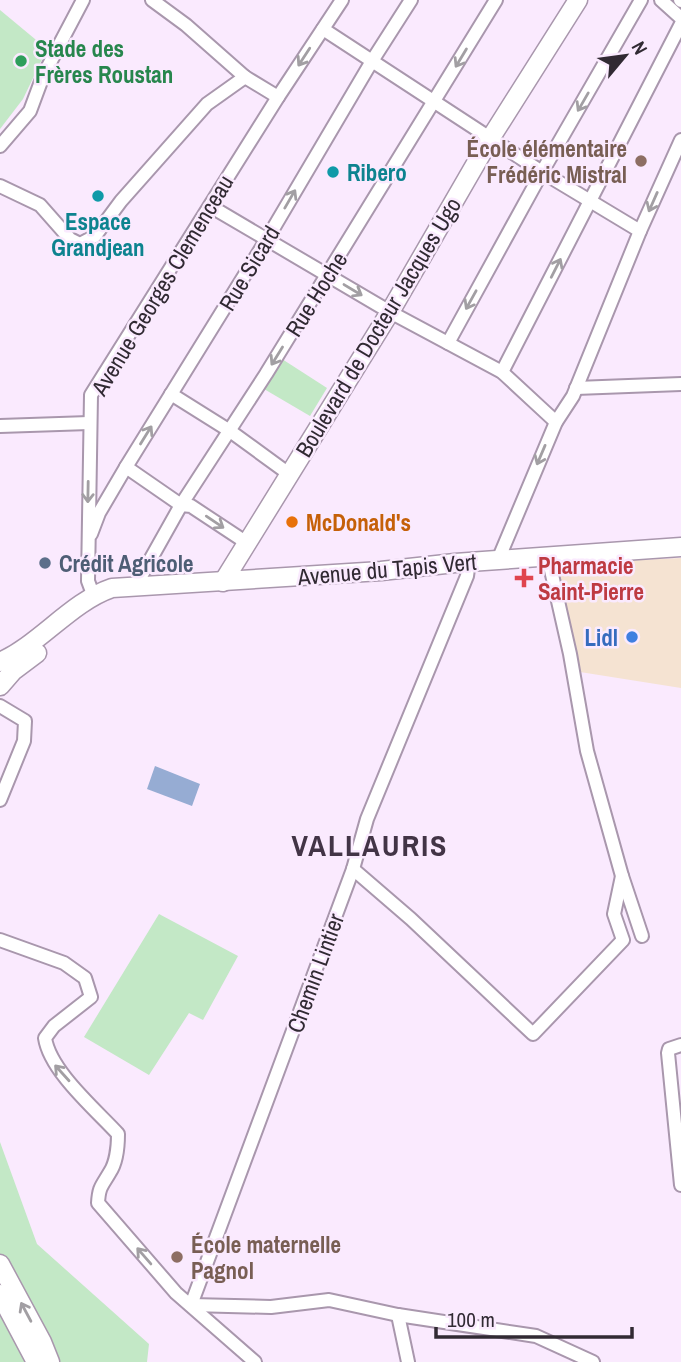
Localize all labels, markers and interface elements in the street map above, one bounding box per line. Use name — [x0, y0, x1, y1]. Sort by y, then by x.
north arrow — [590, 21, 660, 91]
place label: Stade des Frères Roustan — [35, 33, 173, 90]
text: N — [626, 37, 654, 59]
one-way arrow — [297, 47, 312, 66]
one-way arrow — [454, 48, 468, 68]
marker: Stade des Frères Roustan — [13, 53, 29, 69]
one-way arrow — [575, 91, 589, 111]
place label: École élémentaire Frédéric Mistral — [467, 133, 627, 190]
marker: École élémentaire Frédéric Mistral — [633, 153, 649, 169]
place label: Ribero — [347, 157, 407, 188]
marker: Ribero — [325, 164, 341, 180]
street label: Avenue Georges Clemenceau — [83, 169, 240, 402]
marker: Espace Grandjean — [90, 188, 106, 204]
one-way arrow — [283, 190, 297, 210]
street label: Boulevard de Docteur Jacques Ugo — [288, 191, 468, 463]
one-way arrow — [646, 191, 659, 213]
place label: Espace Grandjean — [51, 206, 145, 263]
street label: Rue Sicard — [211, 220, 287, 316]
street label: Rue Hoche — [278, 246, 354, 342]
one-way arrow — [549, 258, 563, 279]
one-way arrow — [342, 283, 362, 297]
one-way arrow — [464, 289, 478, 310]
one-way arrow — [269, 346, 284, 365]
one-way arrow — [139, 426, 153, 446]
one-way arrow — [534, 444, 547, 465]
one-way arrow — [81, 481, 95, 504]
place label: McDonald's — [306, 507, 411, 538]
marker: McDonald's — [284, 514, 300, 530]
one-way arrow — [205, 515, 224, 529]
street label: Avenue du Tapis Vert — [295, 546, 478, 592]
place label: Crédit Agricole — [59, 548, 194, 579]
place label: Pharmacie Saint-Pierre — [538, 550, 644, 607]
marker: Crédit Agricole — [37, 555, 53, 571]
marker: Pharmacie Saint-Pierre — [516, 570, 532, 586]
place label: Lidl — [584, 622, 618, 653]
marker: Lidl — [624, 629, 640, 645]
district label: VALLAURIS — [292, 825, 448, 865]
street label: Chemin Lintier — [279, 908, 351, 1037]
one-way arrow — [54, 1065, 71, 1082]
place label: École maternelle Pagnol — [191, 1229, 341, 1286]
one-way arrow — [136, 1247, 152, 1265]
marker: École maternelle Pagnol — [169, 1249, 185, 1265]
scale bar — [436, 1296, 632, 1340]
one-way arrow — [19, 1303, 33, 1323]
text: 100 m — [447, 1305, 495, 1334]

